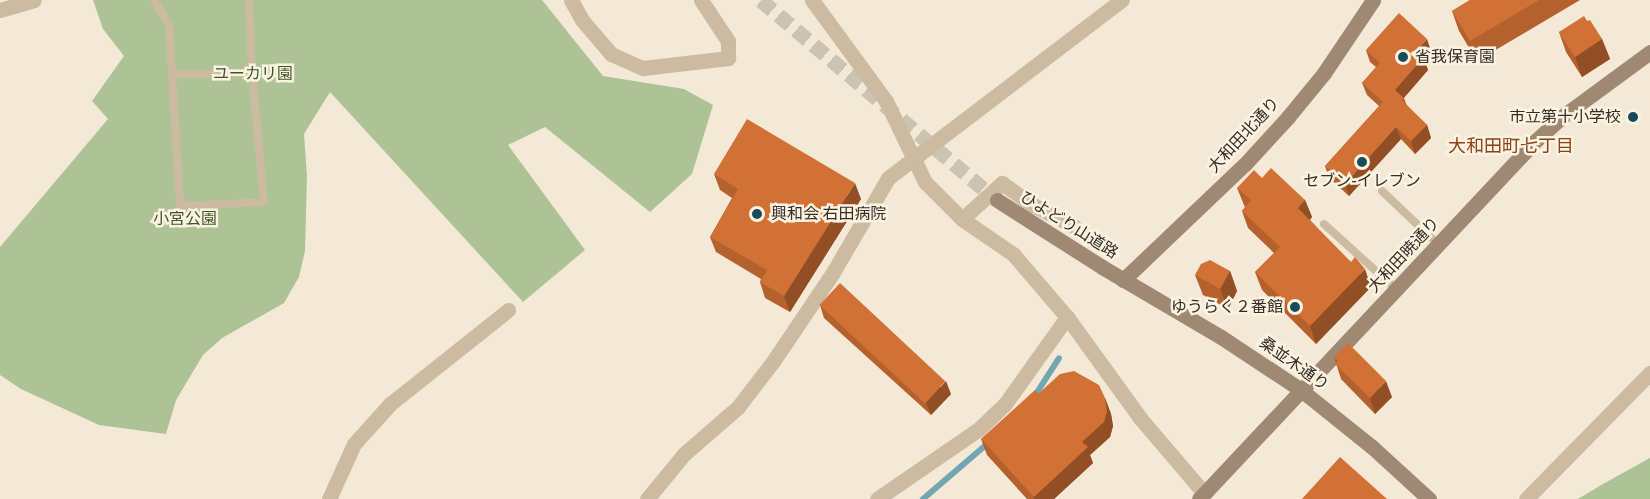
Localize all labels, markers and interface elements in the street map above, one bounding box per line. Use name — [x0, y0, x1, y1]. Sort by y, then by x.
place label: 省我保育園 — [1415, 47, 1495, 67]
marker: 省我保育園 — [1396, 50, 1410, 64]
park label: ユーカリ園 — [213, 64, 293, 84]
street label: 大和田北通り — [1204, 93, 1284, 177]
place label: 市立第十小学校 — [1509, 107, 1621, 127]
marker: 市立第十小学校 — [1626, 110, 1640, 124]
district label: 大和田町七丁目 — [1448, 135, 1574, 157]
marker: セブン-イレブン — [1355, 155, 1369, 169]
place label: セブン-イレブン — [1303, 171, 1421, 191]
street label: ひよどり山道路 — [1016, 187, 1122, 263]
place label: 興和会 右田病院 — [771, 204, 887, 224]
marker: 興和会 右田病院 — [748, 205, 766, 223]
park label: 小宮公園 — [153, 209, 217, 229]
street label: 大和田暁通り — [1364, 213, 1444, 297]
place label: ゆうらく２番館 — [1171, 297, 1283, 317]
marker: ゆうらく２番館 — [1288, 300, 1302, 314]
street label: 桑並木通り — [1256, 333, 1332, 395]

